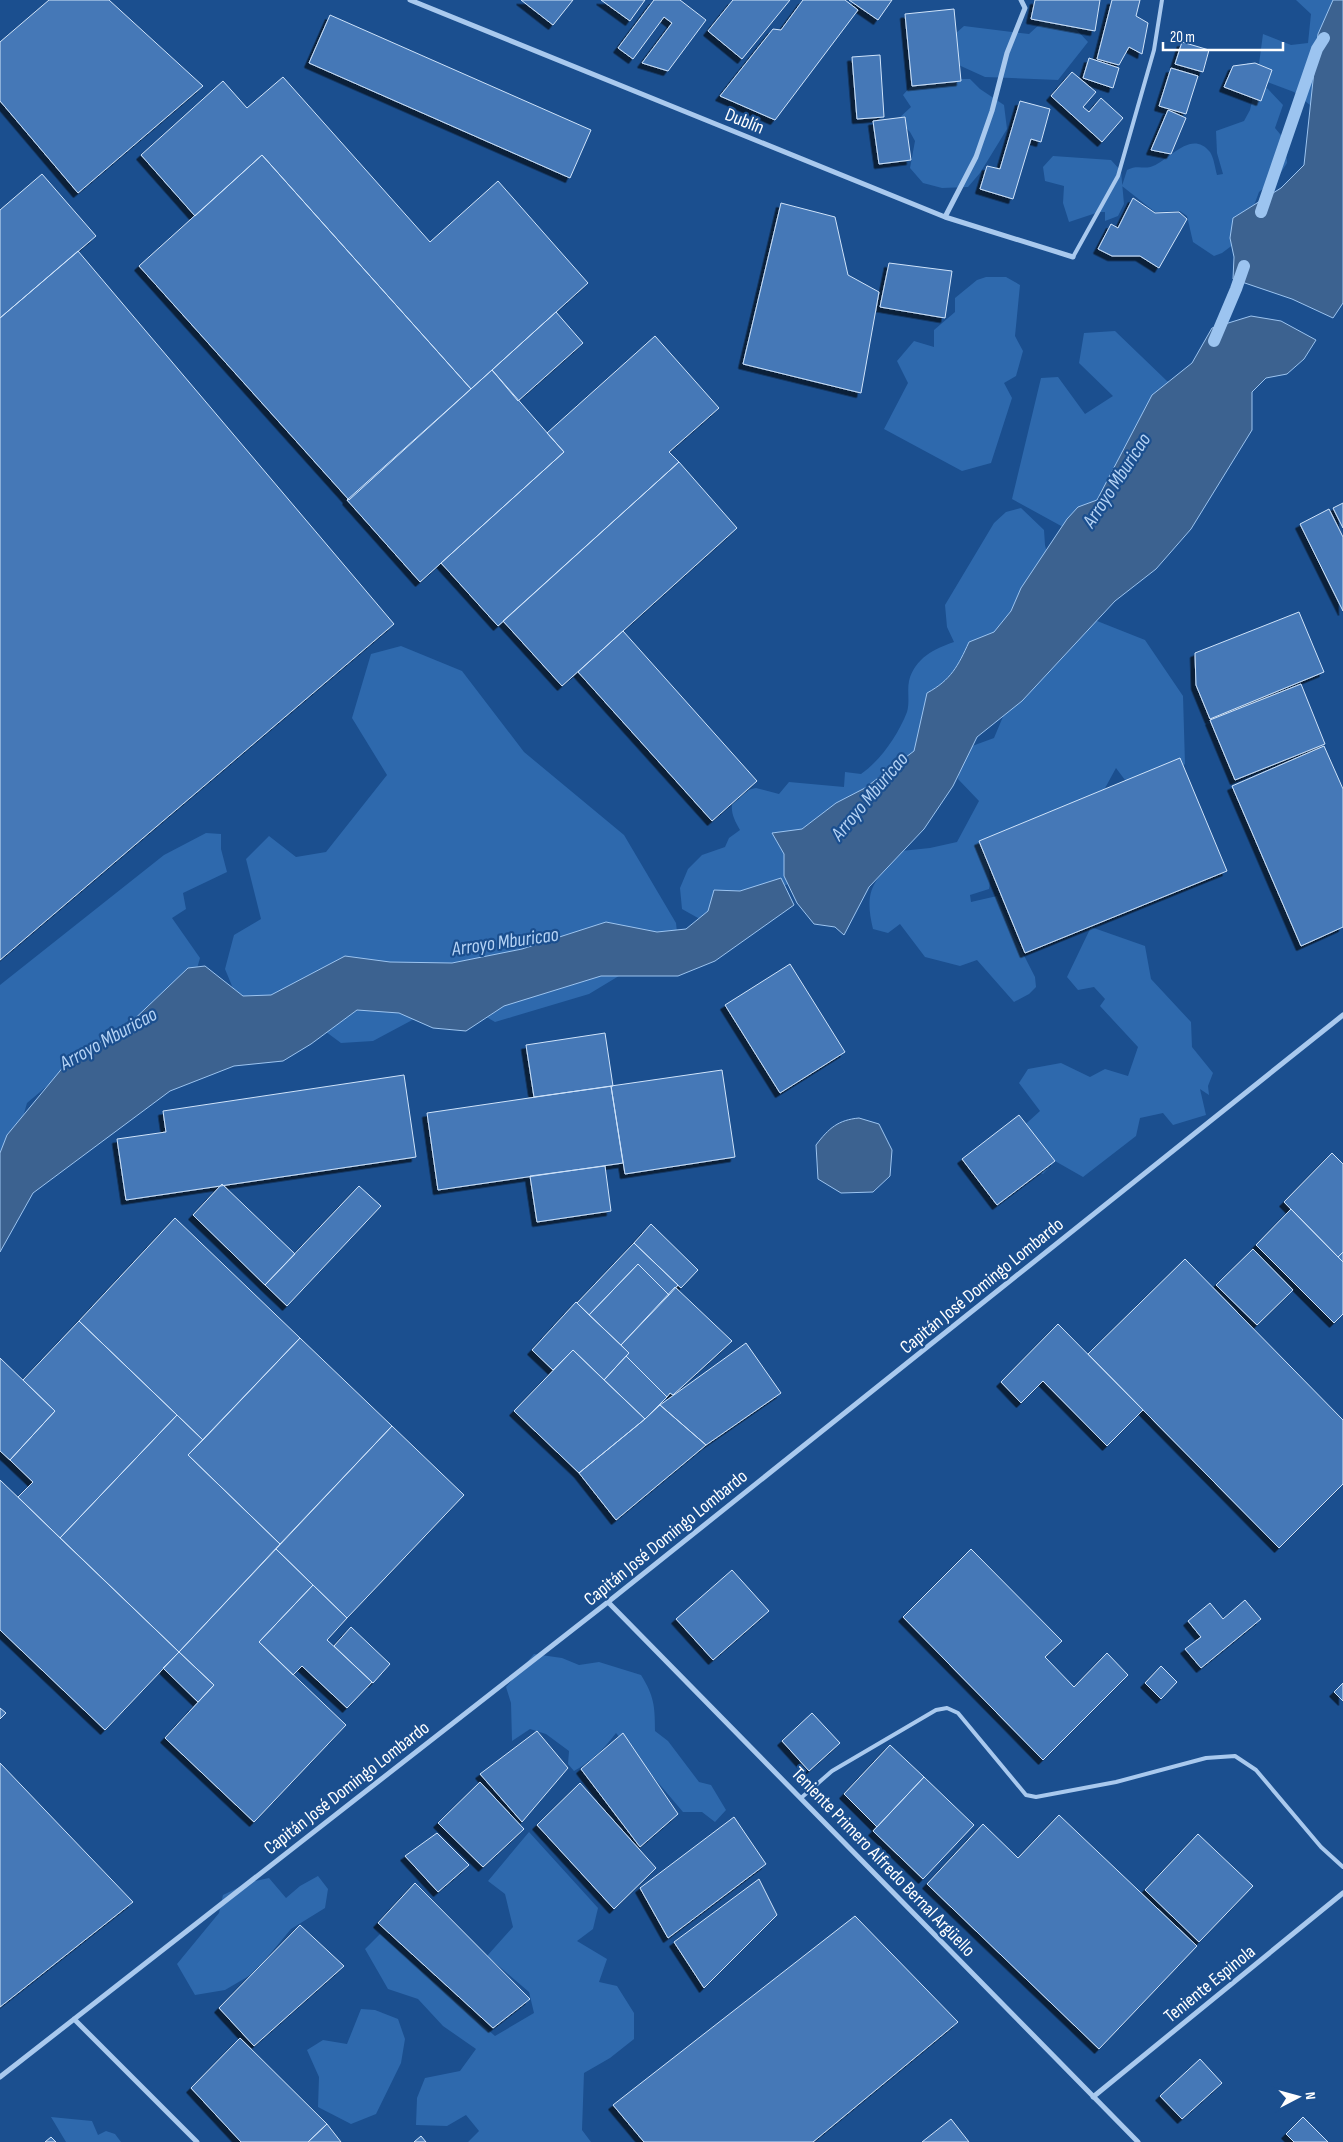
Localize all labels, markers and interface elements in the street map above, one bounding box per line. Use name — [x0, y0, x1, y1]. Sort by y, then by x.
scale bar — [1163, 20, 1283, 52]
text: 20 m — [1170, 28, 1195, 47]
street label: Dublín — [721, 103, 767, 140]
water label: Arroyo Mburicao — [1077, 429, 1156, 533]
water label: Arroyo Mburicao — [825, 748, 914, 846]
water label: Arroyo Mburicao — [449, 923, 560, 961]
water label: Arroyo Mburicao — [55, 1002, 161, 1076]
street label: Capitán José Domingo Lombardo — [896, 1213, 1068, 1359]
street label: Capitán José Domingo Lombardo — [580, 1465, 752, 1611]
street label: Capitán José Domingo Lombardo — [260, 1716, 434, 1860]
street label: Teniente Primero Alfredo Bernal Argüello — [786, 1762, 980, 1962]
street label: Teniente Espinola — [1160, 1940, 1260, 2028]
north arrow — [1273, 2072, 1323, 2122]
text: N — [1302, 2091, 1319, 2100]

